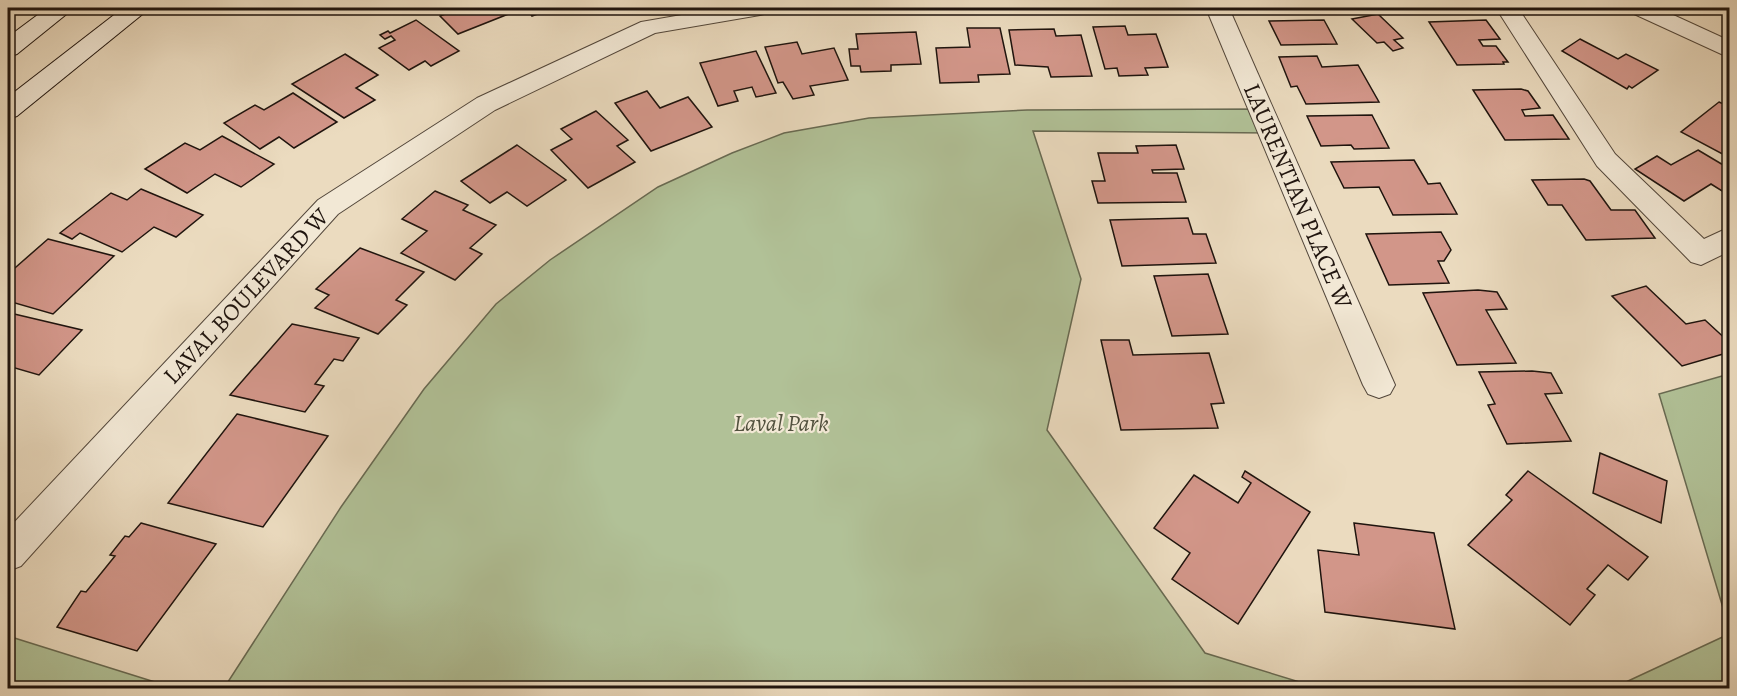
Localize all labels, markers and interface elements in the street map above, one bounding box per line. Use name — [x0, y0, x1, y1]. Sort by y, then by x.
street label: LAURENTIAN PLACE W — [1236, 78, 1360, 314]
street label: LAVAL BOULEVARD W — [156, 201, 336, 391]
park label: Laval Park — [733, 407, 829, 439]

